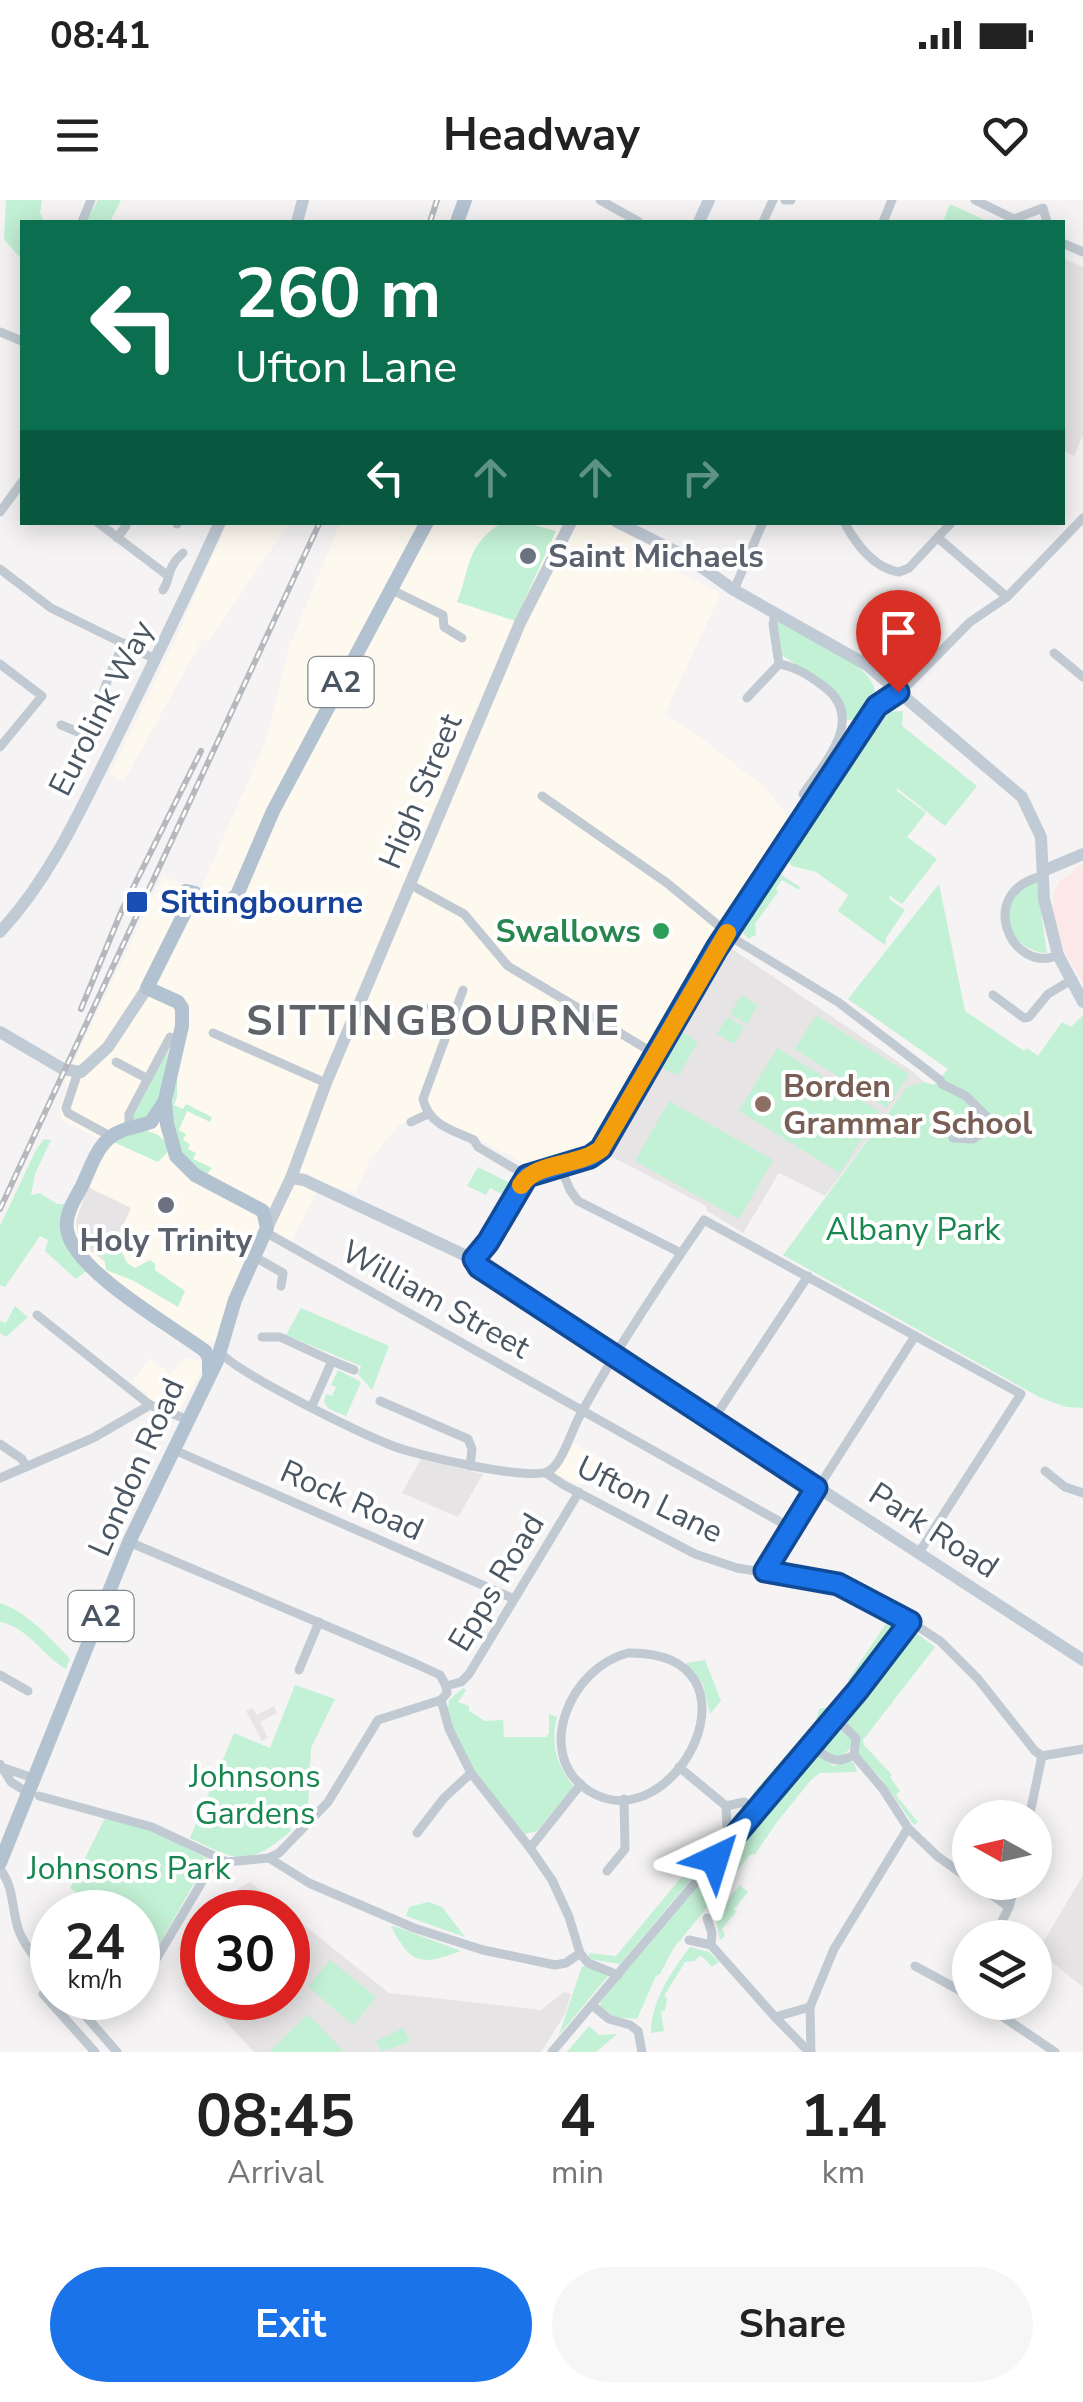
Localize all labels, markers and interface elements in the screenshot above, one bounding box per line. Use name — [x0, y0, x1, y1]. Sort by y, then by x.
text: 08:41 — [50, 10, 151, 61]
text: Headway — [443, 105, 640, 166]
icon: menu — [50, 108, 105, 163]
icon: heart — [978, 108, 1033, 163]
text: 260 m — [235, 246, 441, 342]
icon: left — [70, 260, 200, 390]
text: Ufton Lane — [235, 337, 457, 398]
icon: left — [358, 450, 413, 505]
icon: ahead — [463, 450, 518, 505]
icon: ahead — [568, 450, 623, 505]
icon: right — [673, 450, 728, 505]
place label: Saint Michaels — [548, 535, 764, 578]
marker: Saint Michaels — [517, 545, 539, 567]
pin — [856, 590, 941, 693]
icon: arrive — [871, 605, 926, 660]
street label: Eurolink Way — [39, 613, 164, 803]
road number: A2 — [308, 657, 374, 707]
street label: High Street — [369, 706, 473, 875]
place label: Sittingbourne — [160, 881, 363, 924]
marker: Sittingbourne — [124, 889, 150, 915]
place label: Swallows — [496, 910, 641, 953]
marker: Swallows — [650, 920, 672, 942]
district label: SITTINGBOURNE — [246, 993, 622, 1050]
place label: Borden Grammar School — [783, 1065, 1032, 1145]
marker: Borden Grammar School — [752, 1093, 774, 1115]
marker: Holy Trinity — [155, 1194, 177, 1216]
park label: Albany Park — [825, 1208, 1001, 1251]
place label: Holy Trinity — [80, 1219, 254, 1262]
street label: William Street — [334, 1230, 538, 1369]
street label: London Road — [78, 1371, 195, 1563]
street label: Ufton Lane — [569, 1446, 730, 1553]
street label: Rock Road — [273, 1450, 430, 1551]
street label: Park Road — [861, 1472, 1007, 1588]
street label: Epps Road — [438, 1505, 555, 1659]
road number: A2 — [68, 1591, 134, 1641]
park label: Johnsons Gardens — [188, 1755, 321, 1835]
north arrow — [952, 1800, 1052, 1900]
map controls — [952, 1800, 1052, 2020]
position arrow — [663, 1807, 767, 1911]
park label: Johnsons Park — [26, 1847, 232, 1890]
speed limit sign: 30 — [180, 1890, 310, 2020]
text: 24 — [65, 1908, 125, 1977]
button: layers — [952, 1920, 1052, 2020]
text: km/h — [67, 1963, 123, 1997]
text: 08:45 — [196, 2075, 355, 2157]
text: 4 — [559, 2075, 595, 2157]
text: 1.4 — [800, 2075, 887, 2157]
text: Arrival — [227, 2151, 324, 2194]
text: min — [551, 2151, 604, 2194]
text: km — [822, 2151, 865, 2194]
button: Exit — [50, 2267, 532, 2382]
button: Share — [552, 2267, 1033, 2382]

